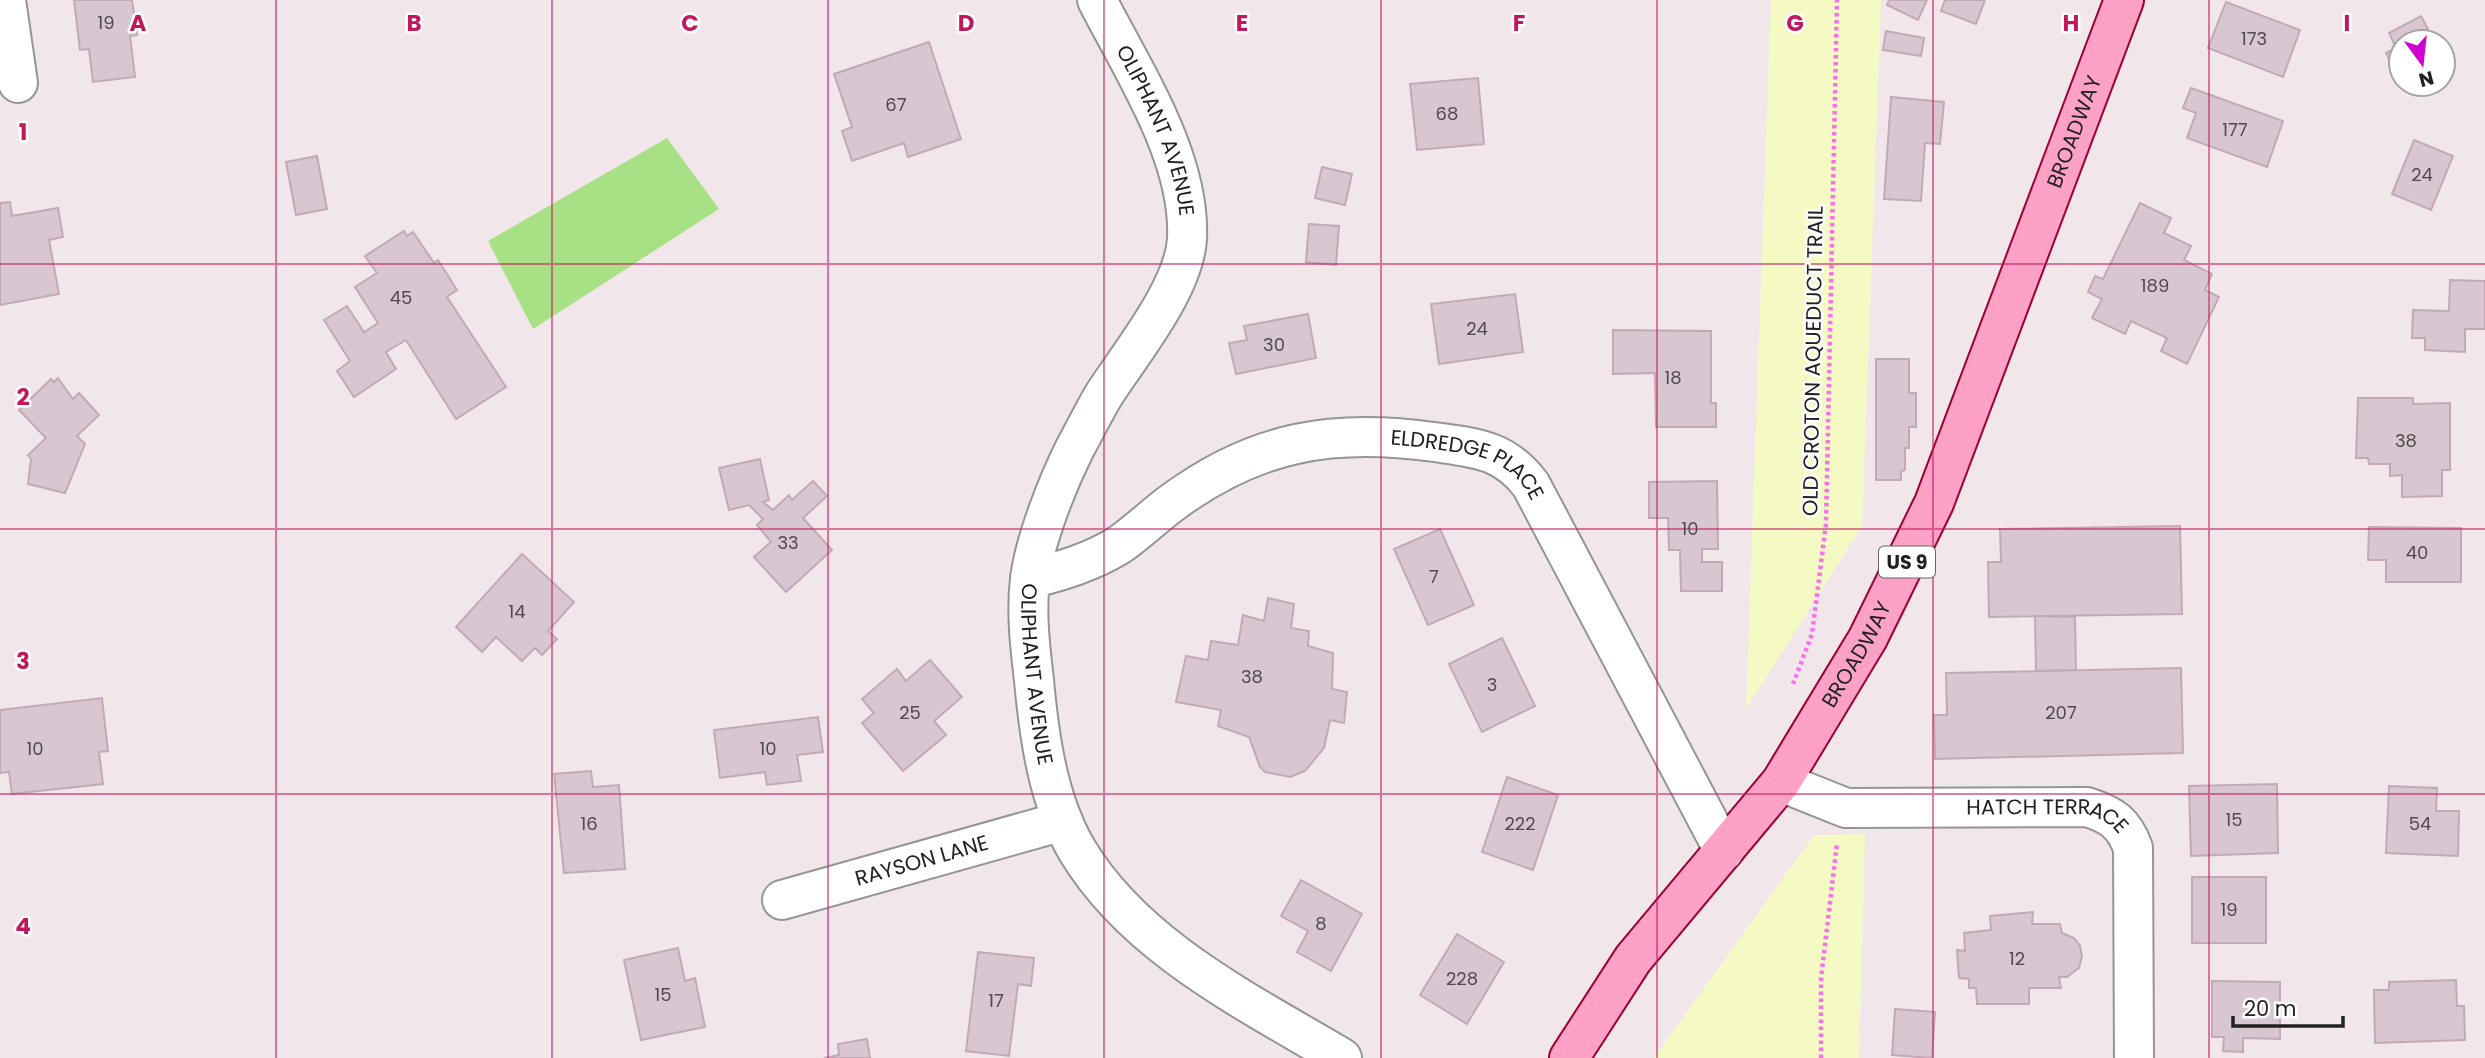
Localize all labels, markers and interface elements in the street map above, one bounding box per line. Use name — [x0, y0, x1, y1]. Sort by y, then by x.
text: A — [130, 7, 147, 39]
text: B — [406, 7, 422, 39]
text: C — [681, 7, 699, 39]
text: D — [958, 7, 974, 39]
text: E — [1236, 7, 1248, 39]
text: F — [1513, 7, 1525, 39]
text: G — [1786, 7, 1804, 39]
text: H — [2063, 7, 2079, 39]
text: I — [2344, 7, 2350, 39]
house number: 19 — [97, 10, 115, 35]
house number: 173 — [2241, 26, 2267, 51]
north arrow — [2387, 28, 2457, 98]
street label: OLIPHANT AVENUE — [1110, 39, 1202, 217]
text: N — [2416, 64, 2437, 94]
street label: BROADWAY — [2039, 71, 2108, 192]
house number: 67 — [885, 92, 907, 117]
house number: 68 — [1436, 101, 1458, 126]
text: 1 — [19, 116, 27, 148]
house number: 177 — [2222, 117, 2248, 142]
house number: 24 — [2411, 162, 2433, 187]
street label: OLD CROTON AQUEDUCT TRAIL — [1795, 206, 1830, 516]
house number: 189 — [2141, 273, 2169, 298]
house number: 45 — [390, 285, 412, 310]
house number: 24 — [1466, 316, 1488, 341]
house number: 30 — [1263, 332, 1285, 357]
house number: 18 — [1664, 365, 1682, 390]
text: 2 — [16, 381, 30, 413]
street label: ELDREDGE PLACE — [1390, 423, 1551, 505]
house number: 38 — [2395, 428, 2417, 453]
house number: 10 — [1681, 516, 1699, 541]
house number: 33 — [777, 530, 799, 555]
house number: 40 — [2406, 540, 2428, 565]
road number: US 9 — [1879, 547, 1935, 578]
house number: 7 — [1429, 564, 1439, 589]
street label: OLIPHANT AVENUE — [1014, 583, 1061, 767]
street label: BROADWAY — [1814, 596, 1898, 713]
house number: 14 — [508, 599, 526, 624]
text: 3 — [16, 645, 30, 677]
house number: 38 — [1241, 664, 1263, 689]
house number: 3 — [1487, 672, 1497, 697]
house number: 25 — [899, 700, 921, 725]
house number: 207 — [2045, 700, 2077, 725]
house number: 10 — [26, 736, 44, 761]
house number: 10 — [759, 736, 777, 761]
street label: HATCH TERRACE — [1966, 792, 2136, 839]
house number: 15 — [2225, 807, 2243, 832]
house number: 16 — [580, 811, 598, 836]
house number: 222 — [1504, 811, 1536, 836]
house number: 54 — [2409, 811, 2431, 836]
street label: RAYSON LANE — [851, 828, 991, 893]
house number: 19 — [2220, 897, 2238, 922]
text: 4 — [15, 910, 31, 942]
house number: 8 — [1315, 911, 1327, 936]
house number: 12 — [2009, 946, 2025, 971]
house number: 228 — [1446, 966, 1478, 991]
house number: 15 — [654, 982, 672, 1007]
scale bar — [2233, 984, 2343, 1028]
house number: 17 — [988, 988, 1004, 1013]
text: 20 m — [2244, 994, 2297, 1023]

